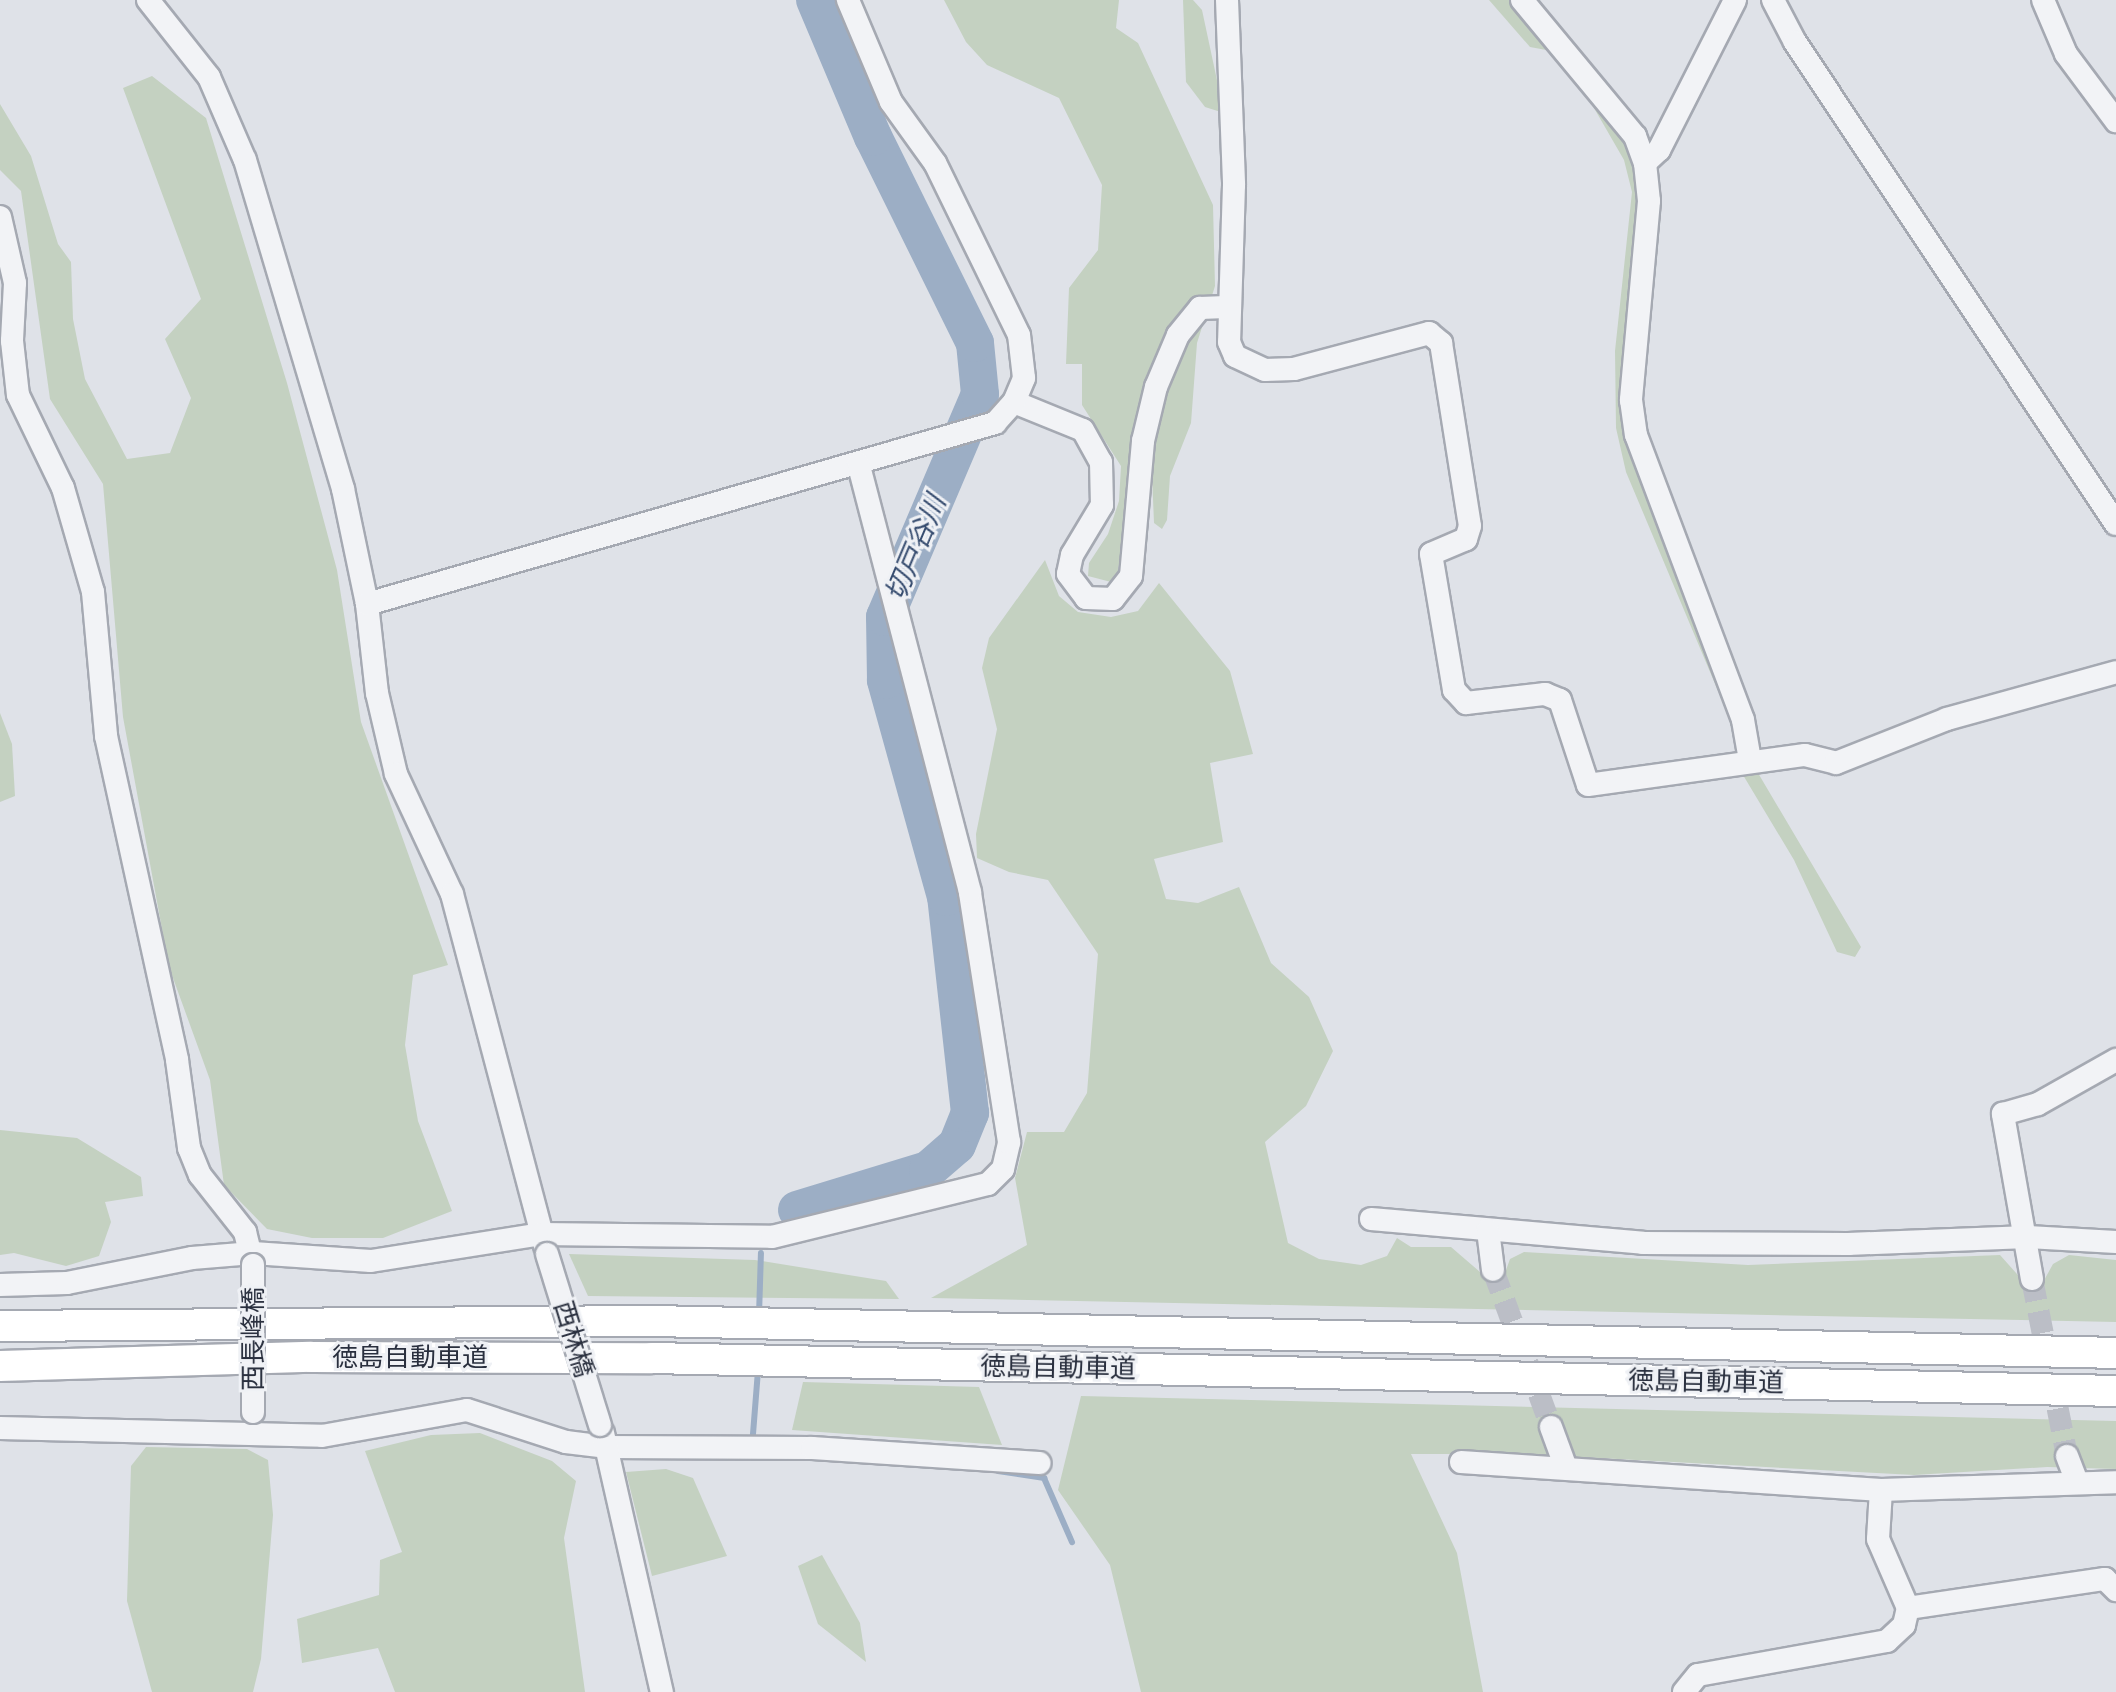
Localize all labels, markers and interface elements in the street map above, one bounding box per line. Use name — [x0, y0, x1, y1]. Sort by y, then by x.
water label: 切戸谷川 — [878, 490, 952, 606]
street label: 西長峰橋 — [237, 1287, 269, 1391]
street label: 西林橋 — [548, 1297, 600, 1381]
street label: 徳島自動車道 — [332, 1341, 488, 1373]
street label: 徳島自動車道 — [980, 1350, 1136, 1384]
street label: 徳島自動車道 — [1628, 1364, 1784, 1398]

